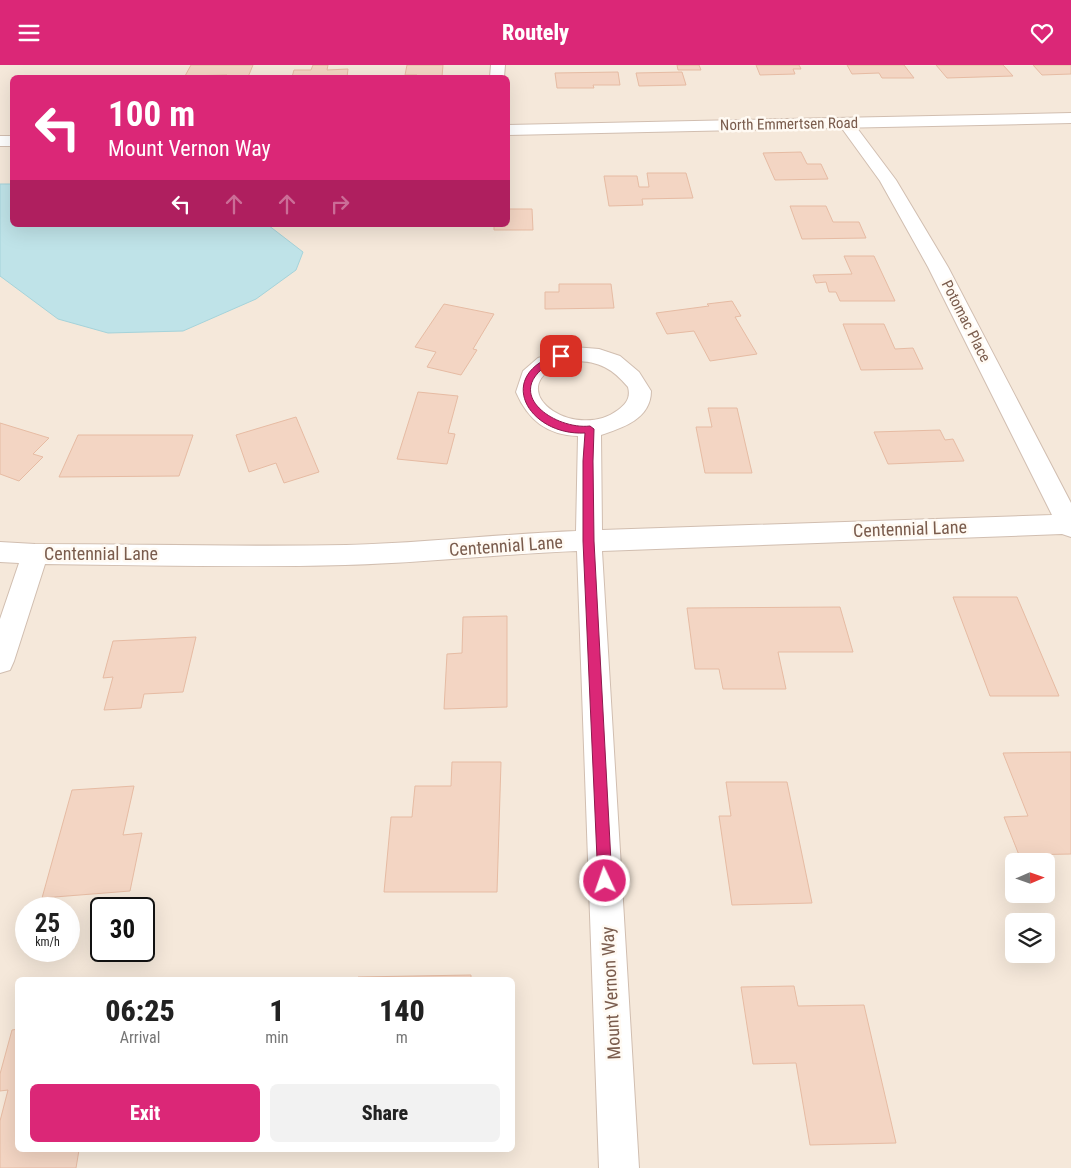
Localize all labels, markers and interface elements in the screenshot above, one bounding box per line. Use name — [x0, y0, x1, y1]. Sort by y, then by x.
icon: menu — [15, 19, 43, 47]
icon: heart — [1028, 19, 1056, 47]
text: Routely — [502, 20, 569, 45]
text: 100 m — [108, 94, 195, 135]
icon: left — [25, 95, 90, 160]
street label: North Emmertsen Road — [720, 114, 858, 134]
text: Mount Vernon Way — [108, 136, 271, 161]
icon: left — [167, 190, 195, 218]
icon: ahead — [220, 190, 248, 218]
icon: ahead — [273, 190, 301, 218]
icon: right — [326, 190, 354, 218]
street label: Potomac Place — [938, 277, 994, 365]
pin — [540, 335, 582, 377]
icon: arrive — [547, 342, 575, 370]
street label: Centennial Lane — [853, 516, 967, 541]
street label: Centennial Lane — [448, 531, 564, 560]
street label: Centennial Lane — [44, 543, 158, 564]
north arrow — [1005, 853, 1055, 903]
map controls — [1005, 853, 1055, 963]
position arrow — [578, 854, 630, 906]
speed limit sign: 30 — [90, 897, 155, 962]
text: 25 — [35, 909, 60, 938]
button: layers — [1005, 913, 1055, 963]
street label: Mount Vernon Way — [597, 925, 624, 1060]
text: km/h — [35, 935, 60, 949]
text: 06:25 — [105, 993, 175, 1028]
text: 1 — [269, 993, 284, 1028]
text: 140 — [379, 993, 425, 1028]
text: Arrival — [120, 1028, 160, 1047]
text: min — [265, 1028, 289, 1047]
text: m — [396, 1028, 408, 1047]
button: Exit — [30, 1084, 260, 1142]
button: Share — [270, 1084, 500, 1142]

